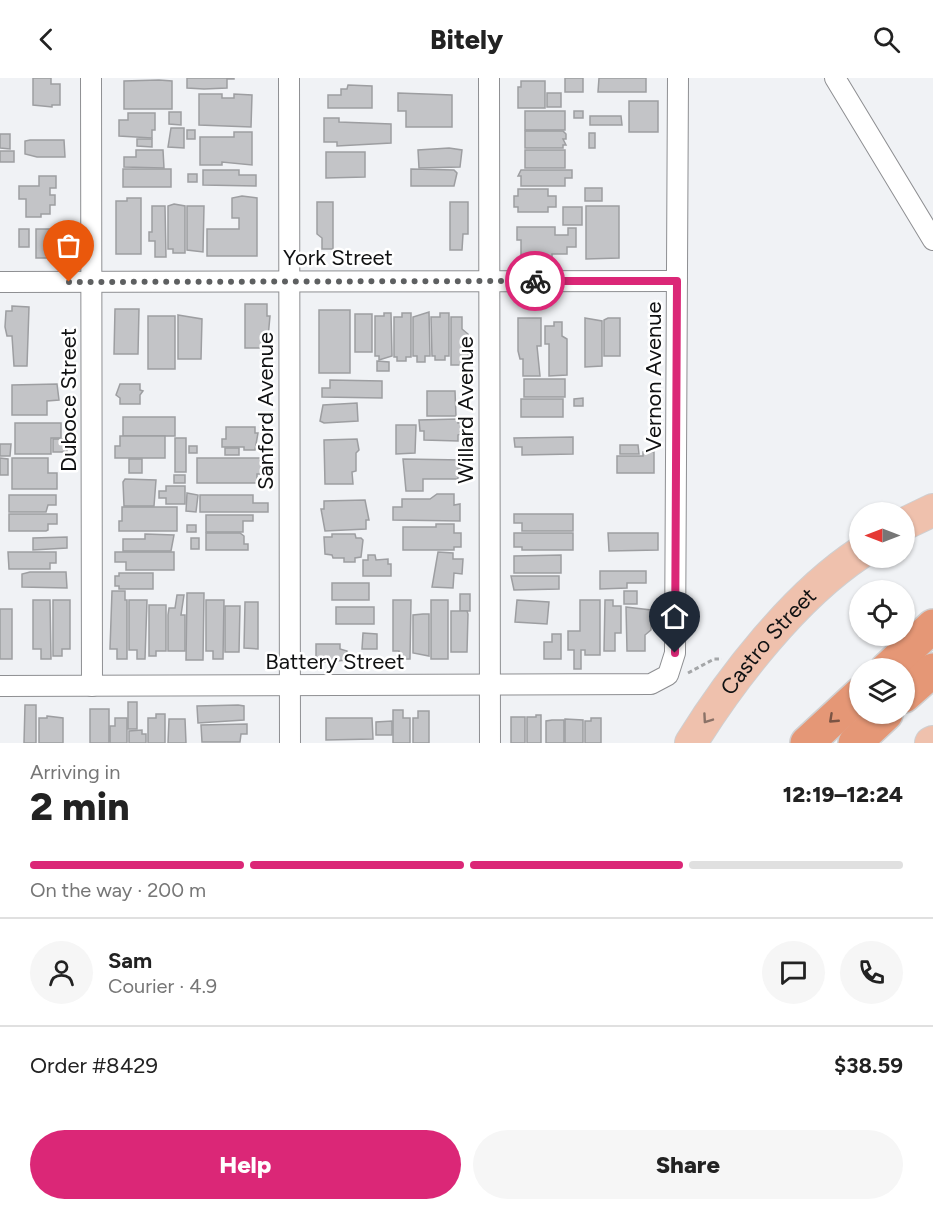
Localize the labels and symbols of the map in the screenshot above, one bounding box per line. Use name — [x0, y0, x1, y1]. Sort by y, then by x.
pin — [43, 220, 94, 282]
street label: York Street — [283, 244, 393, 271]
courier — [505, 251, 565, 311]
street label: Vernon Avenue — [640, 302, 667, 452]
street label: Duboce Street — [55, 328, 82, 472]
street label: Sanford Avenue — [252, 332, 279, 490]
street label: Willard Avenue — [452, 336, 479, 484]
north arrow — [849, 502, 915, 568]
street label: Castro Street — [715, 582, 822, 700]
pin — [649, 591, 700, 653]
street label: Battery Street — [265, 648, 405, 675]
one-way arrow — [829, 711, 840, 722]
one-way arrow — [703, 712, 714, 723]

